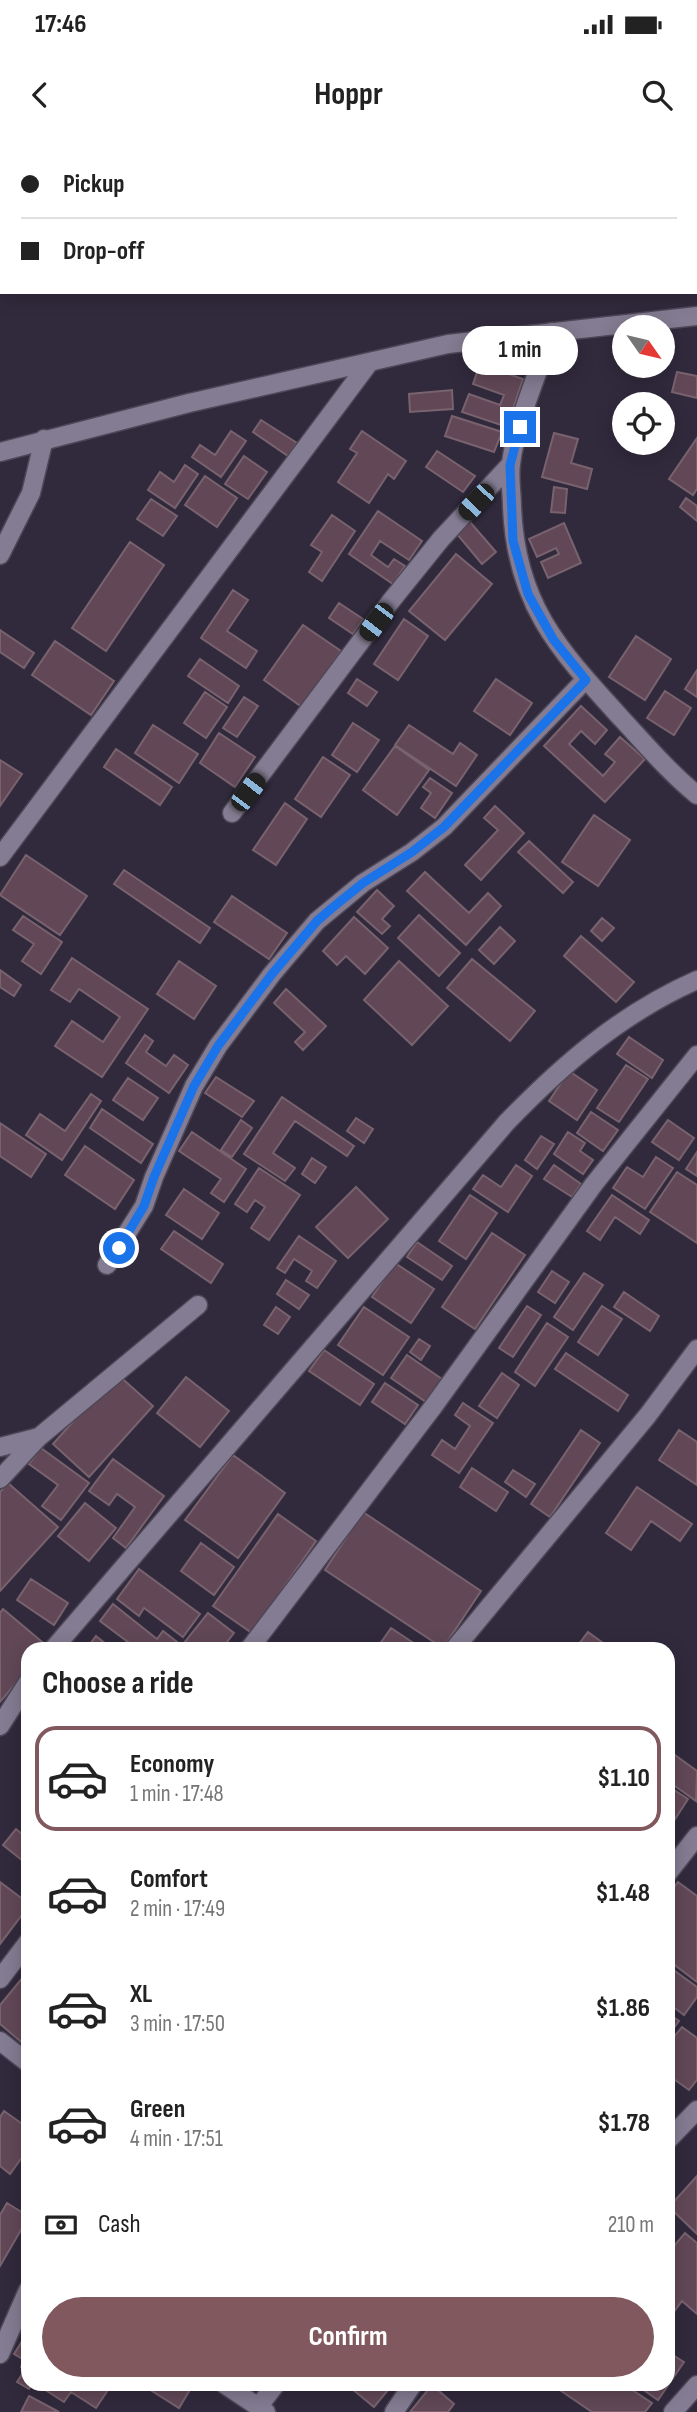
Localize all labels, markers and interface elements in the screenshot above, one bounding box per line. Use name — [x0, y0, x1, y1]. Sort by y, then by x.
text: 17:46 — [35, 9, 86, 40]
text: Hoppr — [314, 75, 383, 114]
icon: back — [21, 76, 59, 114]
icon: search — [638, 76, 676, 114]
text: Pickup — [63, 169, 125, 200]
text: Drop-off — [63, 236, 144, 267]
north arrow — [612, 315, 676, 378]
map controls — [612, 315, 675, 455]
callout: 1 min — [462, 326, 578, 374]
text: 1 min — [499, 336, 541, 364]
button: locate — [612, 392, 675, 455]
route end — [504, 411, 536, 443]
car — [454, 479, 499, 525]
car — [355, 599, 398, 645]
car — [227, 769, 270, 815]
route start — [103, 1232, 135, 1264]
text: Choose a ride — [42, 1664, 194, 1703]
icon: car — [46, 1747, 109, 1810]
text: Economy — [130, 1749, 214, 1780]
text: $1.10 — [597, 1763, 650, 1794]
text: 1 min · 17:48 — [130, 1780, 224, 1808]
icon: car — [46, 1862, 109, 1925]
text: Comfort — [130, 1864, 208, 1895]
text: $1.48 — [595, 1878, 650, 1909]
text: 2 min · 17:49 — [130, 1895, 225, 1923]
icon: car — [46, 1977, 109, 2040]
text: XL — [130, 1979, 152, 2010]
text: $1.86 — [596, 1993, 650, 2024]
text: 3 min · 17:50 — [130, 2010, 225, 2038]
icon: car — [46, 2092, 109, 2155]
text: Green — [130, 2094, 185, 2125]
text: $1.78 — [597, 2108, 650, 2139]
text: 4 min · 17:51 — [130, 2125, 223, 2153]
icon: cash — [42, 2206, 80, 2244]
text: Cash — [98, 2209, 141, 2240]
text: 210 m — [608, 2211, 654, 2239]
button: Confirm — [42, 2297, 654, 2377]

